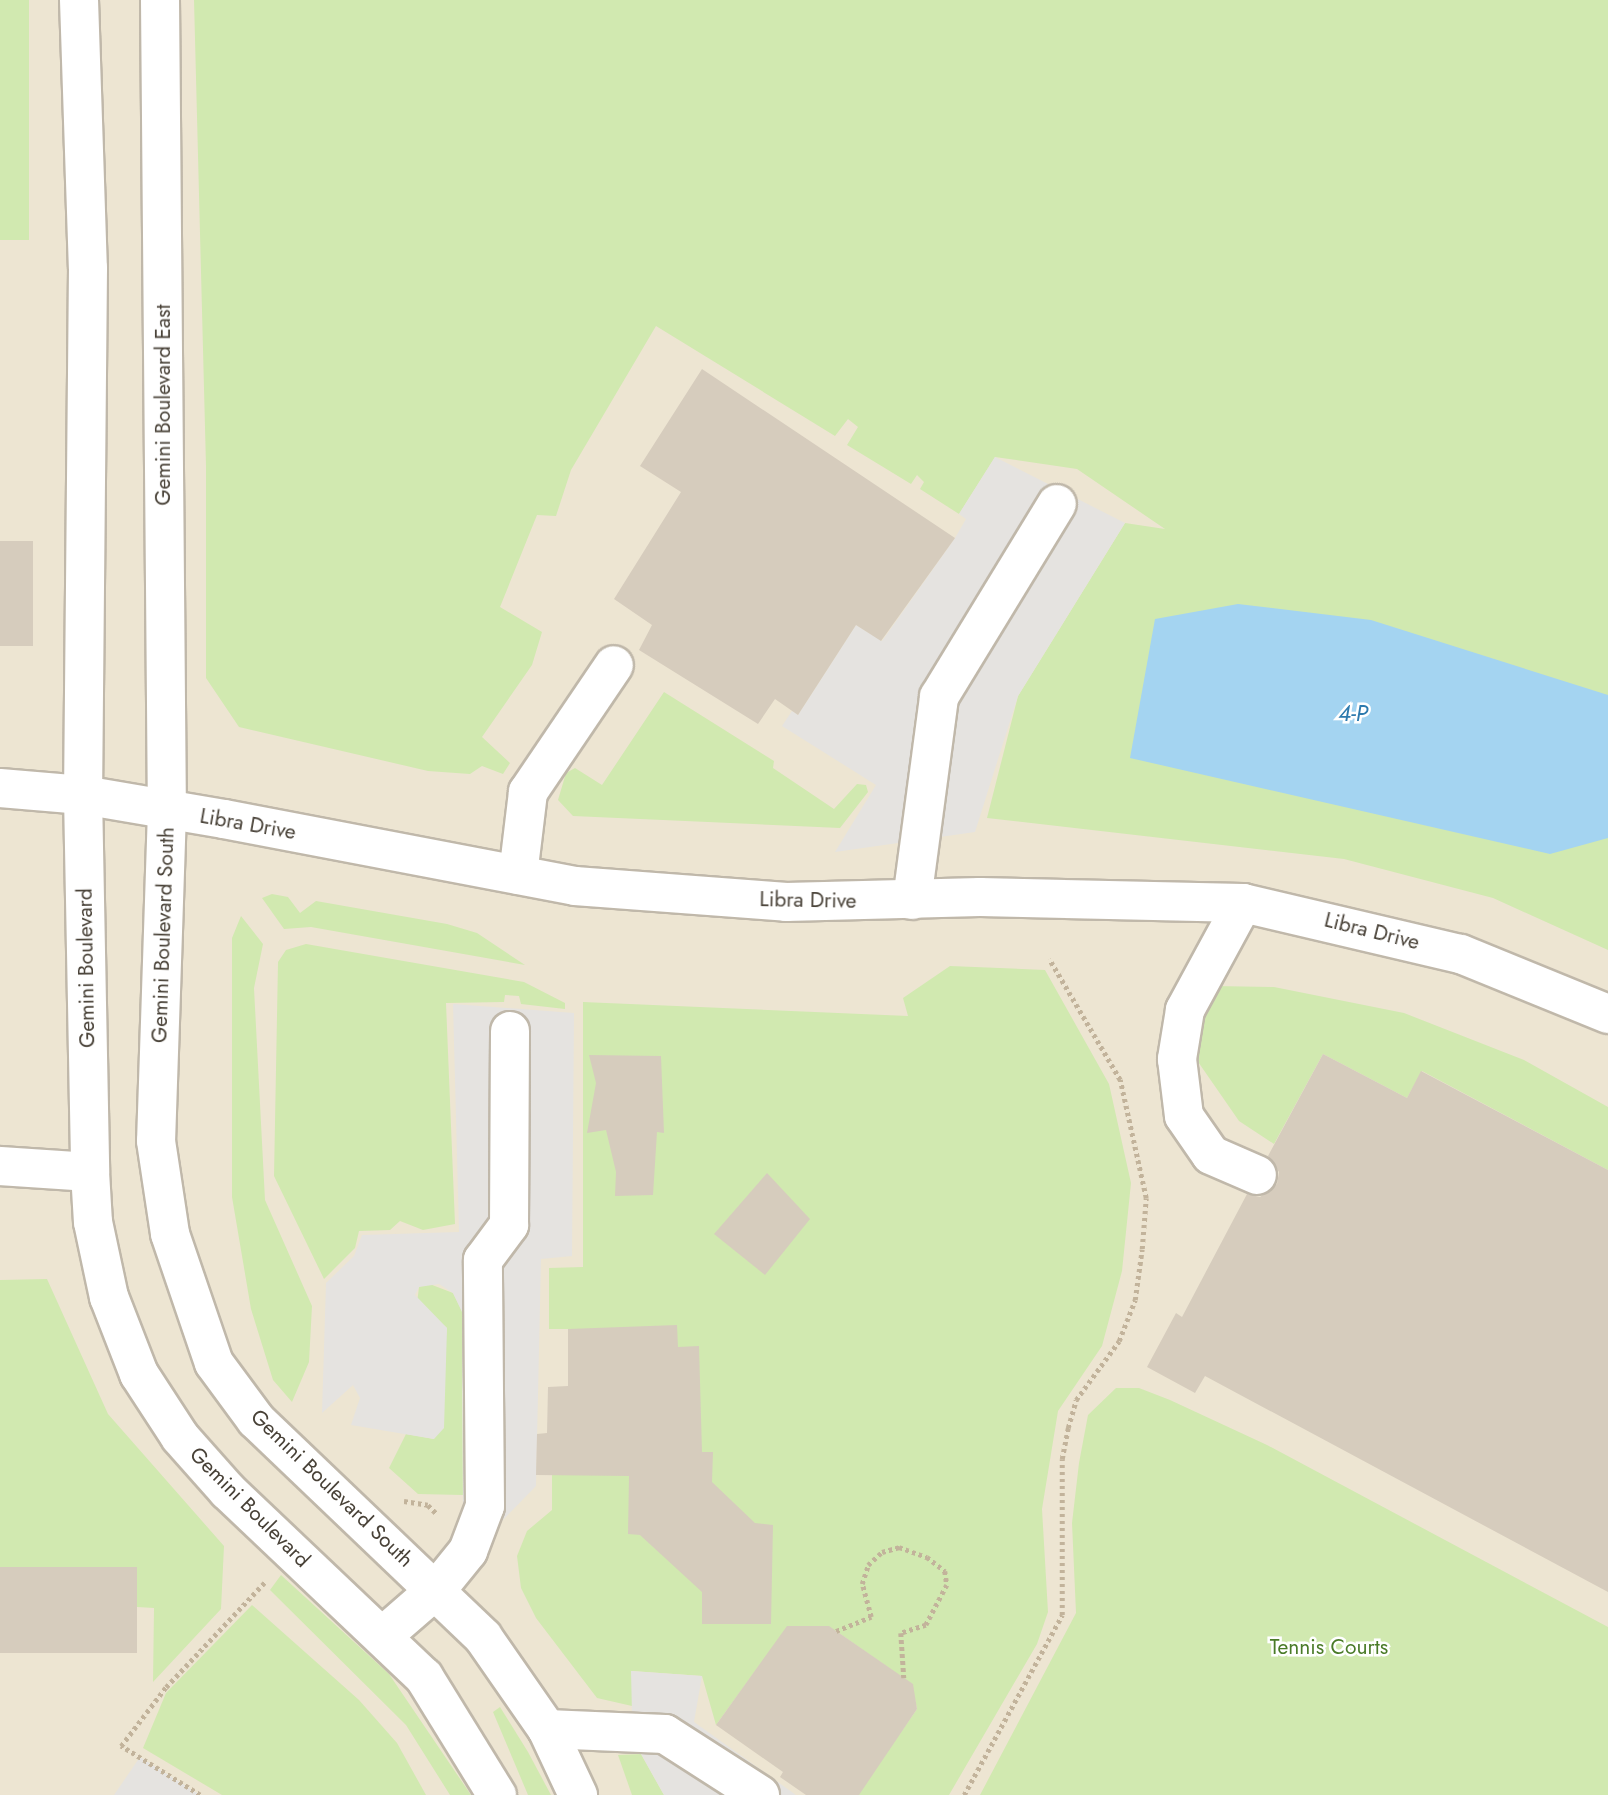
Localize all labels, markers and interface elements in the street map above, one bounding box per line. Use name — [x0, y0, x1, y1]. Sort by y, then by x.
street label: Gemini Boulevard East — [150, 304, 176, 506]
water label: 4-P — [1338, 699, 1368, 727]
street label: Libra Drive — [198, 803, 298, 845]
street label: Gemini Boulevard South — [147, 827, 179, 1043]
street label: Libra Drive — [759, 887, 857, 913]
street label: Gemini Boulevard — [72, 888, 100, 1048]
street label: Libra Drive — [1322, 907, 1422, 955]
street label: Gemini Boulevard South — [246, 1404, 418, 1572]
street label: Gemini Boulevard — [185, 1442, 315, 1572]
park label: Tennis Courts — [1270, 1634, 1388, 1660]

